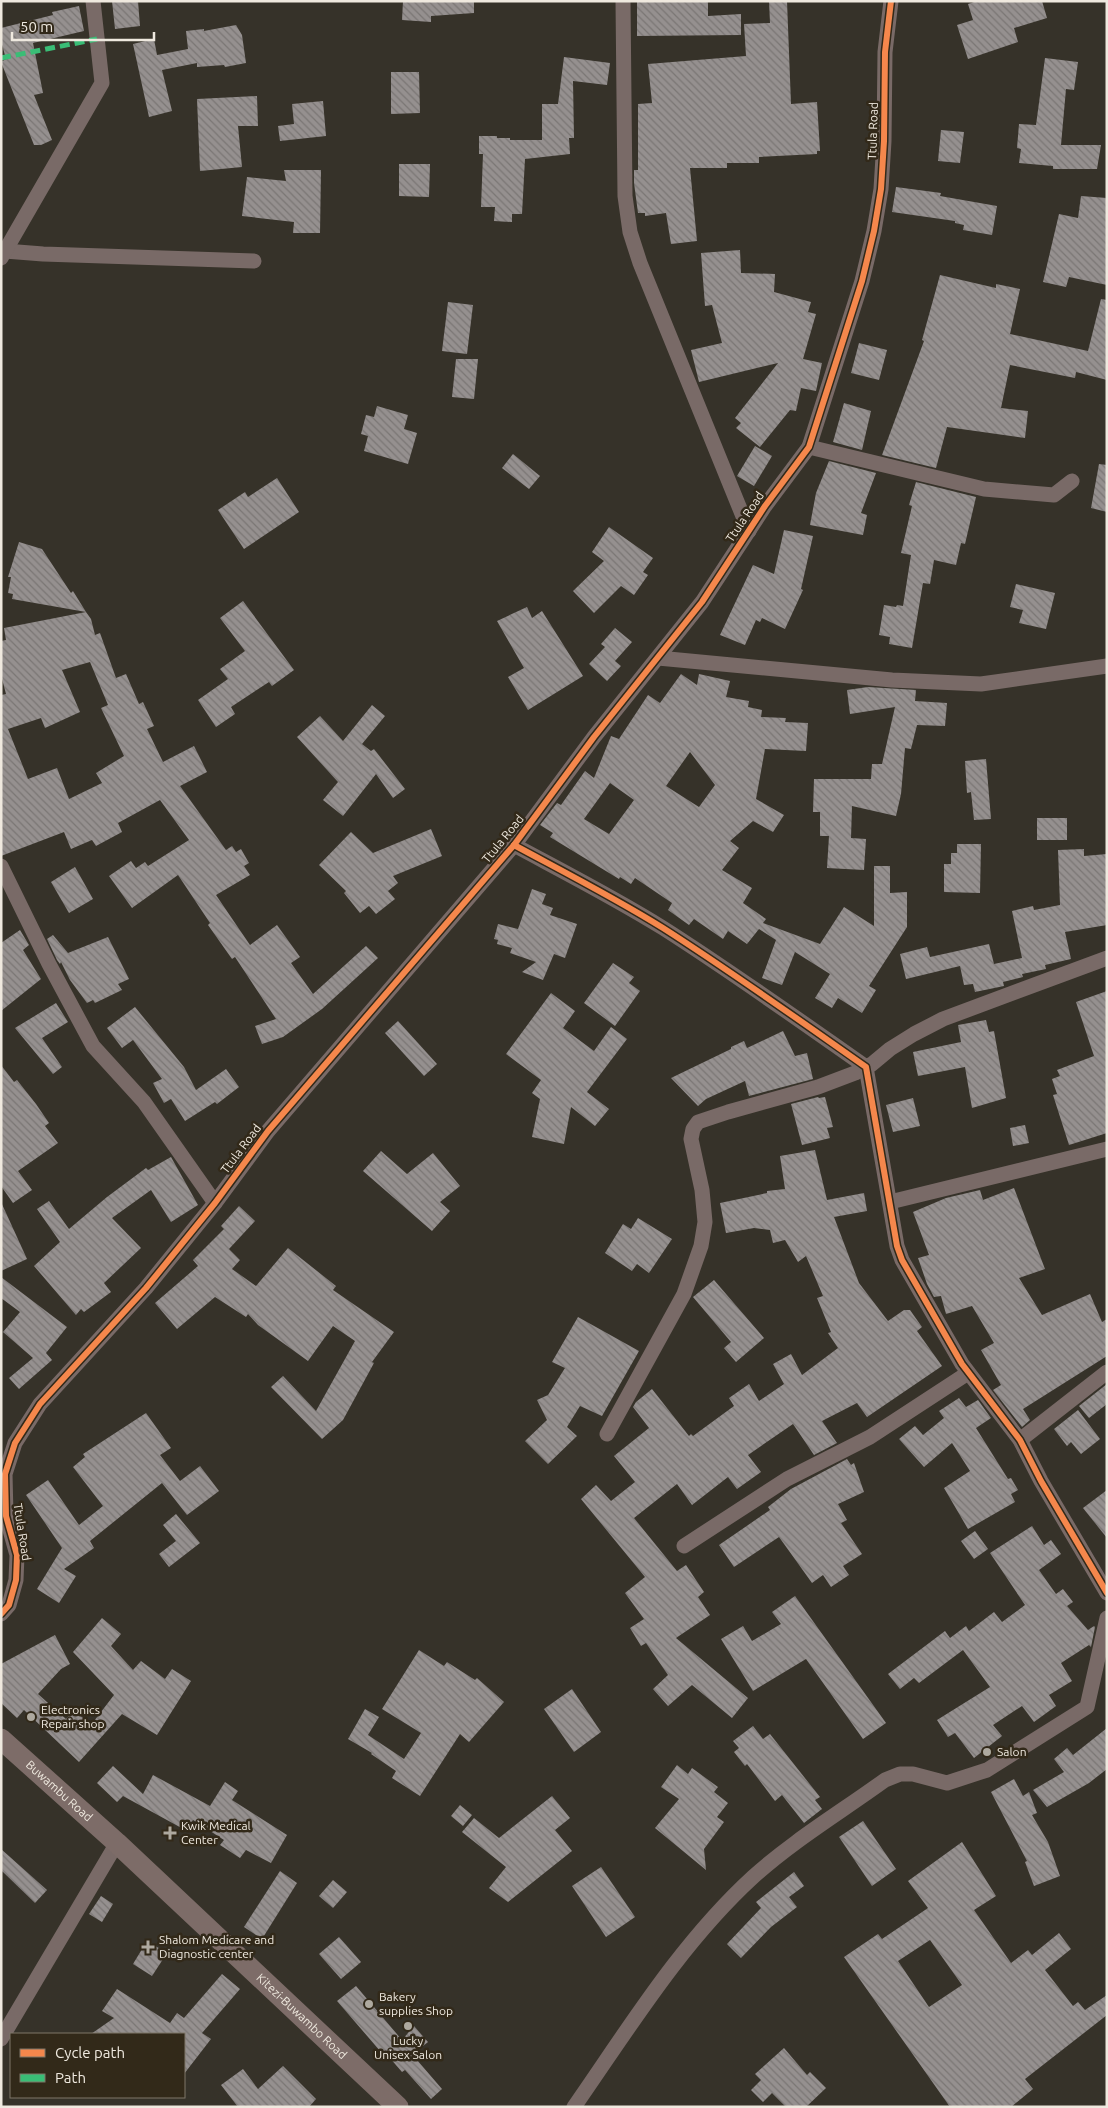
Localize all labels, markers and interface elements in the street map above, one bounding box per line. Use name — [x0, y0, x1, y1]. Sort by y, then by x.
scale bar — [12, 10, 155, 42]
text: 50 m — [20, 18, 53, 35]
street label: Ttula Road — [865, 102, 880, 160]
street label: Ttula Road — [723, 489, 766, 544]
street label: Ttula Road — [479, 812, 526, 865]
street label: Ttula Road — [218, 1122, 263, 1176]
street label: Ttula Road — [12, 1502, 33, 1562]
place label: Electronics Repair shop — [41, 1703, 105, 1730]
marker: Electronics Repair shop — [25, 1711, 37, 1723]
place label: Salon — [997, 1745, 1026, 1758]
marker: Salon — [981, 1746, 993, 1758]
street label: Buwambu Road — [24, 1758, 95, 1824]
place label: Kwik Medical Center — [181, 1819, 251, 1846]
marker: Kwik Medical Center — [163, 1826, 177, 1840]
place label: Shalom Medicare and Diagnostic center — [159, 1933, 274, 1960]
marker: Shalom Medicare and Diagnostic center — [141, 1940, 155, 1954]
street label: Kitezi-Buwambo Road — [254, 1971, 350, 2061]
place label: Bakery supplies Shop — [379, 1990, 453, 2017]
marker: Bakery supplies Shop — [363, 1998, 375, 2010]
marker: Lucky Unisex Salon — [402, 2020, 414, 2032]
legend — [10, 2033, 185, 2098]
place label: Lucky Unisex Salon — [374, 2034, 442, 2061]
text: Cycle path — [55, 2044, 125, 2061]
text: Path — [55, 2069, 86, 2086]

